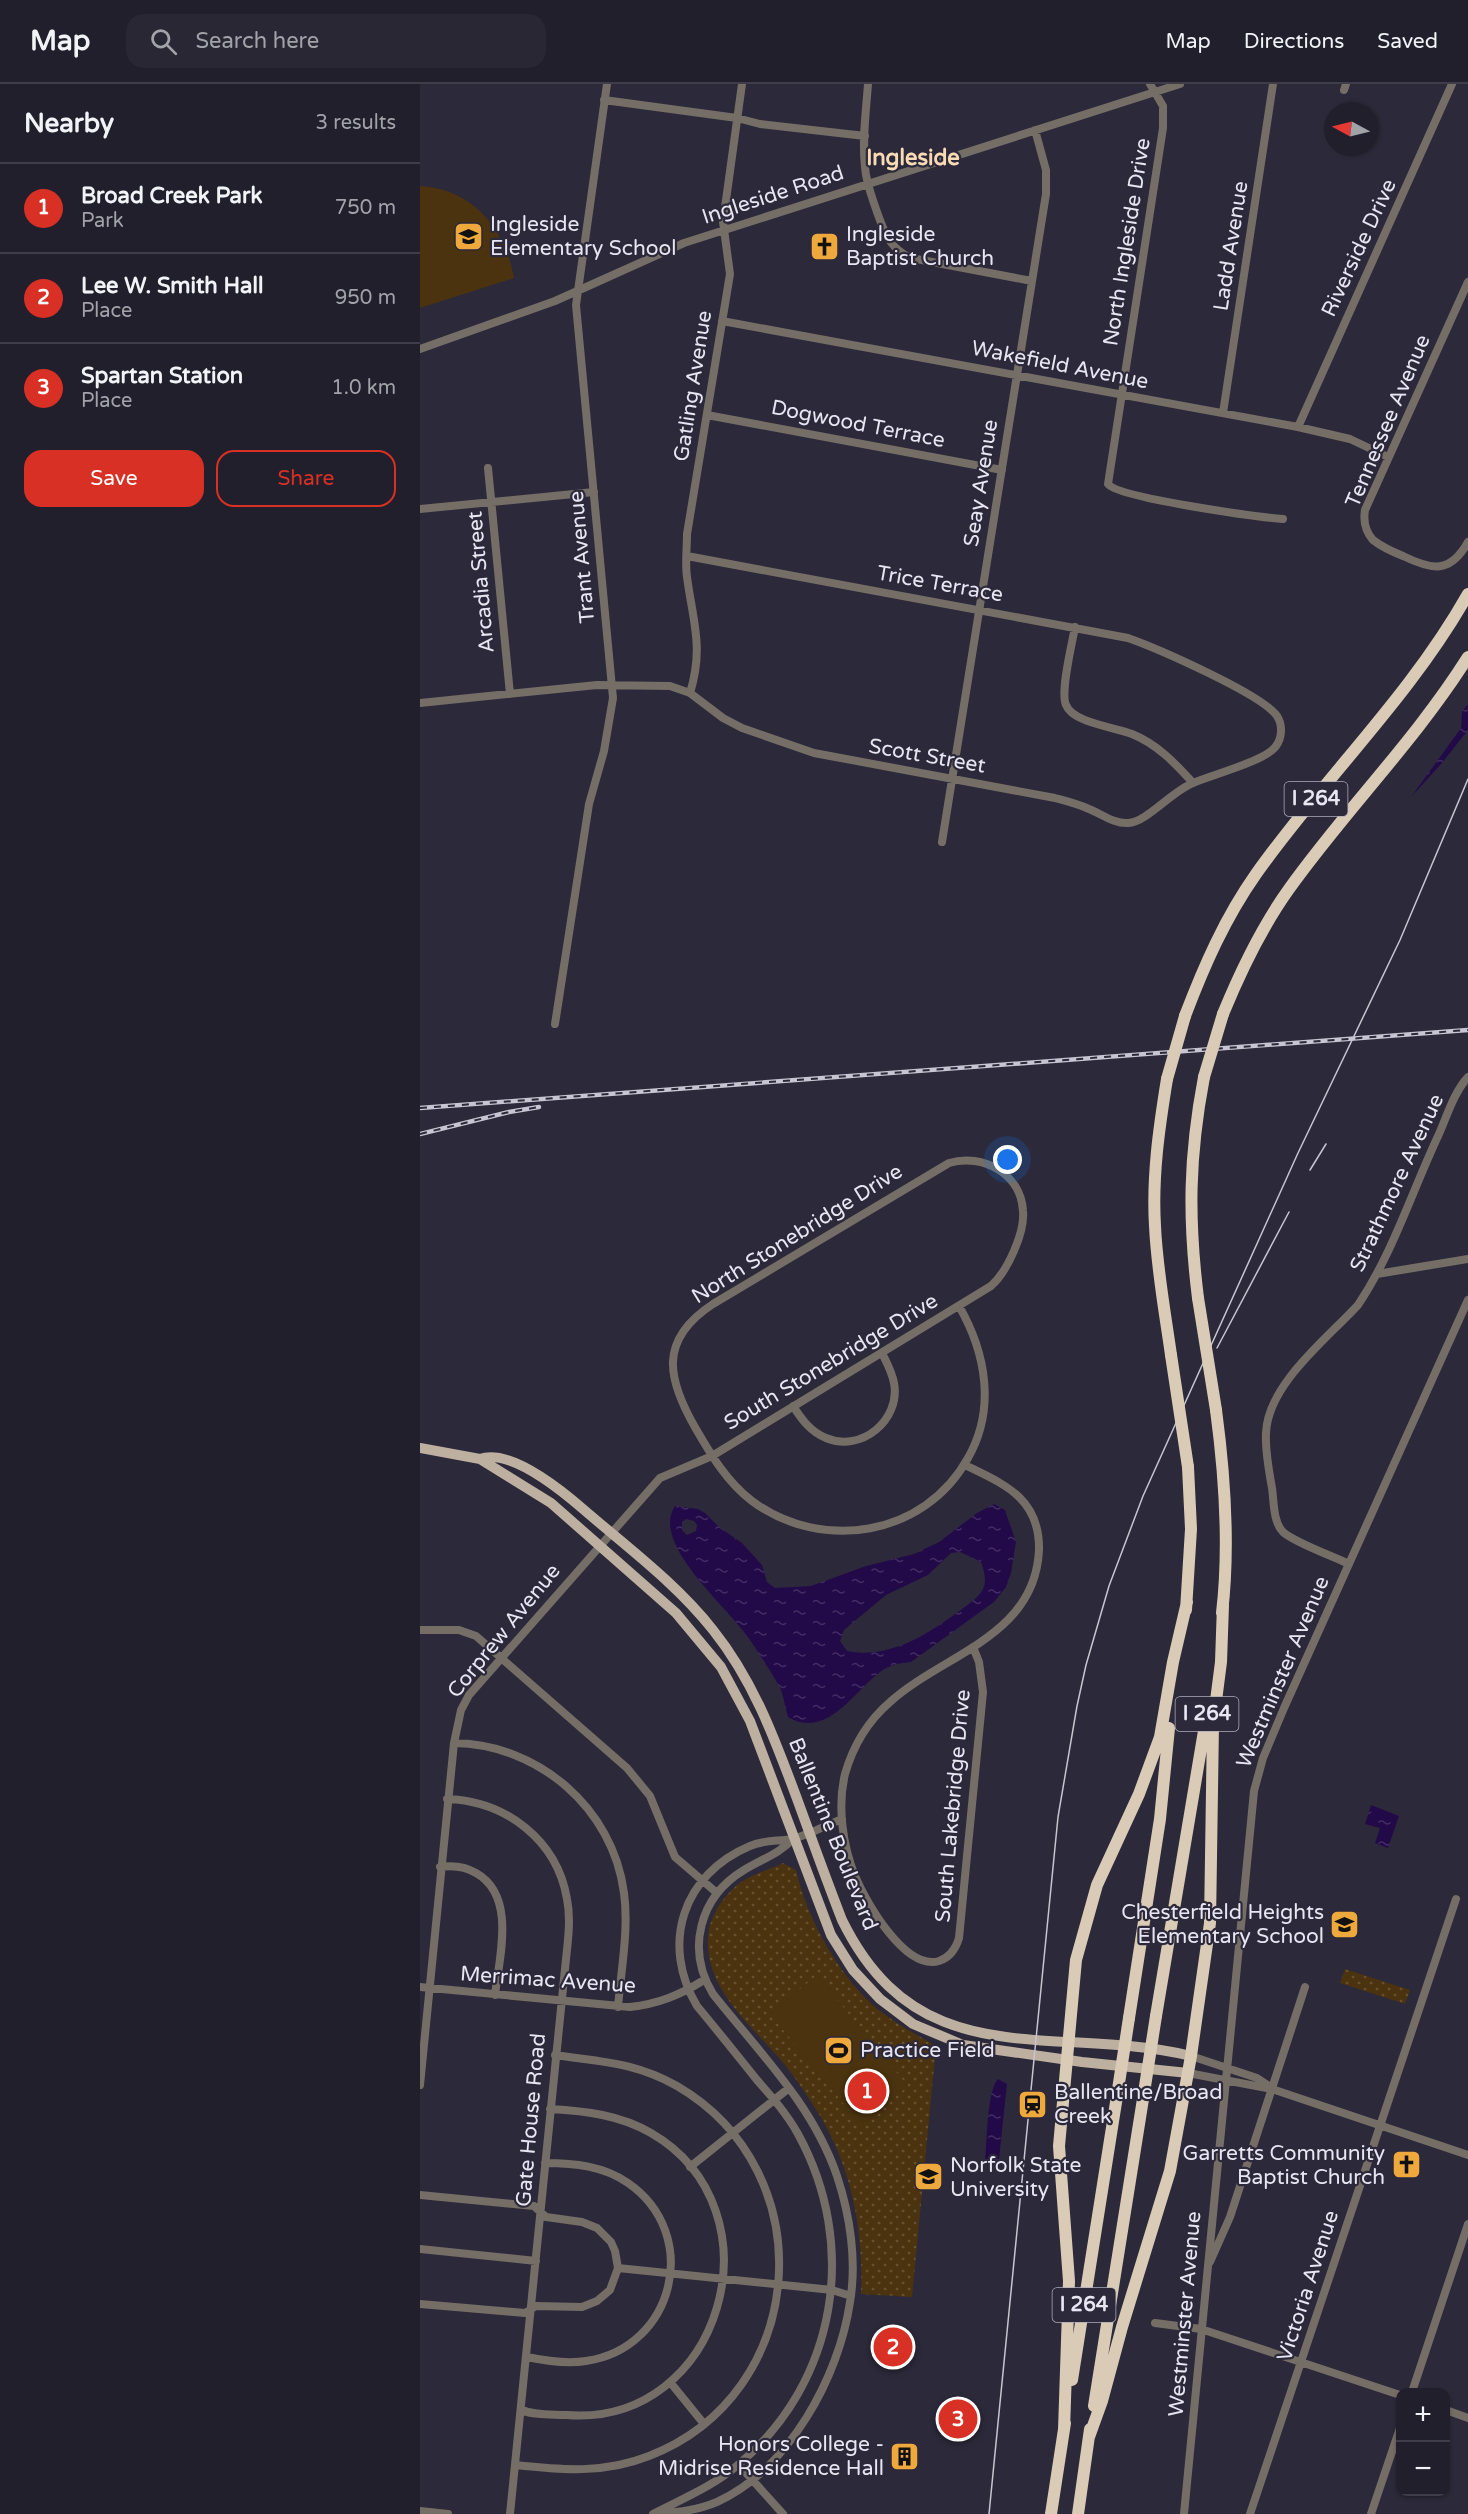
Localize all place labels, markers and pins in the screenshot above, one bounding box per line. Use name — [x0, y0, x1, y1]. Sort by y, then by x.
place label: Ingleside Elementary School — [490, 212, 677, 261]
school or university icon: Ingleside Elementary School — [453, 220, 485, 252]
place label: Ingleside Baptist Church — [846, 222, 994, 271]
church icon: Ingleside Baptist Church — [809, 230, 841, 262]
place label: Chesterfield Heights Elementary School — [1121, 1900, 1324, 1949]
school or university icon: Chesterfield Heights Elementary School — [1329, 1908, 1361, 1940]
sports icon: Practice Field — [823, 2034, 855, 2066]
place label: Practice Field — [860, 2038, 995, 2063]
pin: 1 — [848, 2068, 886, 2114]
place label: Ballentine/Broad Creek — [1054, 2080, 1222, 2129]
station icon: Ballentine/Broad Creek — [1017, 2088, 1049, 2120]
place label: Garretts Community Baptist Church — [1183, 2141, 1385, 2190]
church icon: Garretts Community Baptist Church — [1390, 2149, 1422, 2181]
place label: Norfolk State University — [950, 2153, 1082, 2202]
school or university icon: Norfolk State University — [913, 2161, 945, 2193]
pin: 2 — [874, 2324, 912, 2370]
pin: 3 — [938, 2396, 978, 2442]
place label: Honors College - Midrise Residence Hall — [658, 2432, 884, 2481]
building icon: Honors College - Midrise Residence Hall — [889, 2440, 921, 2472]

